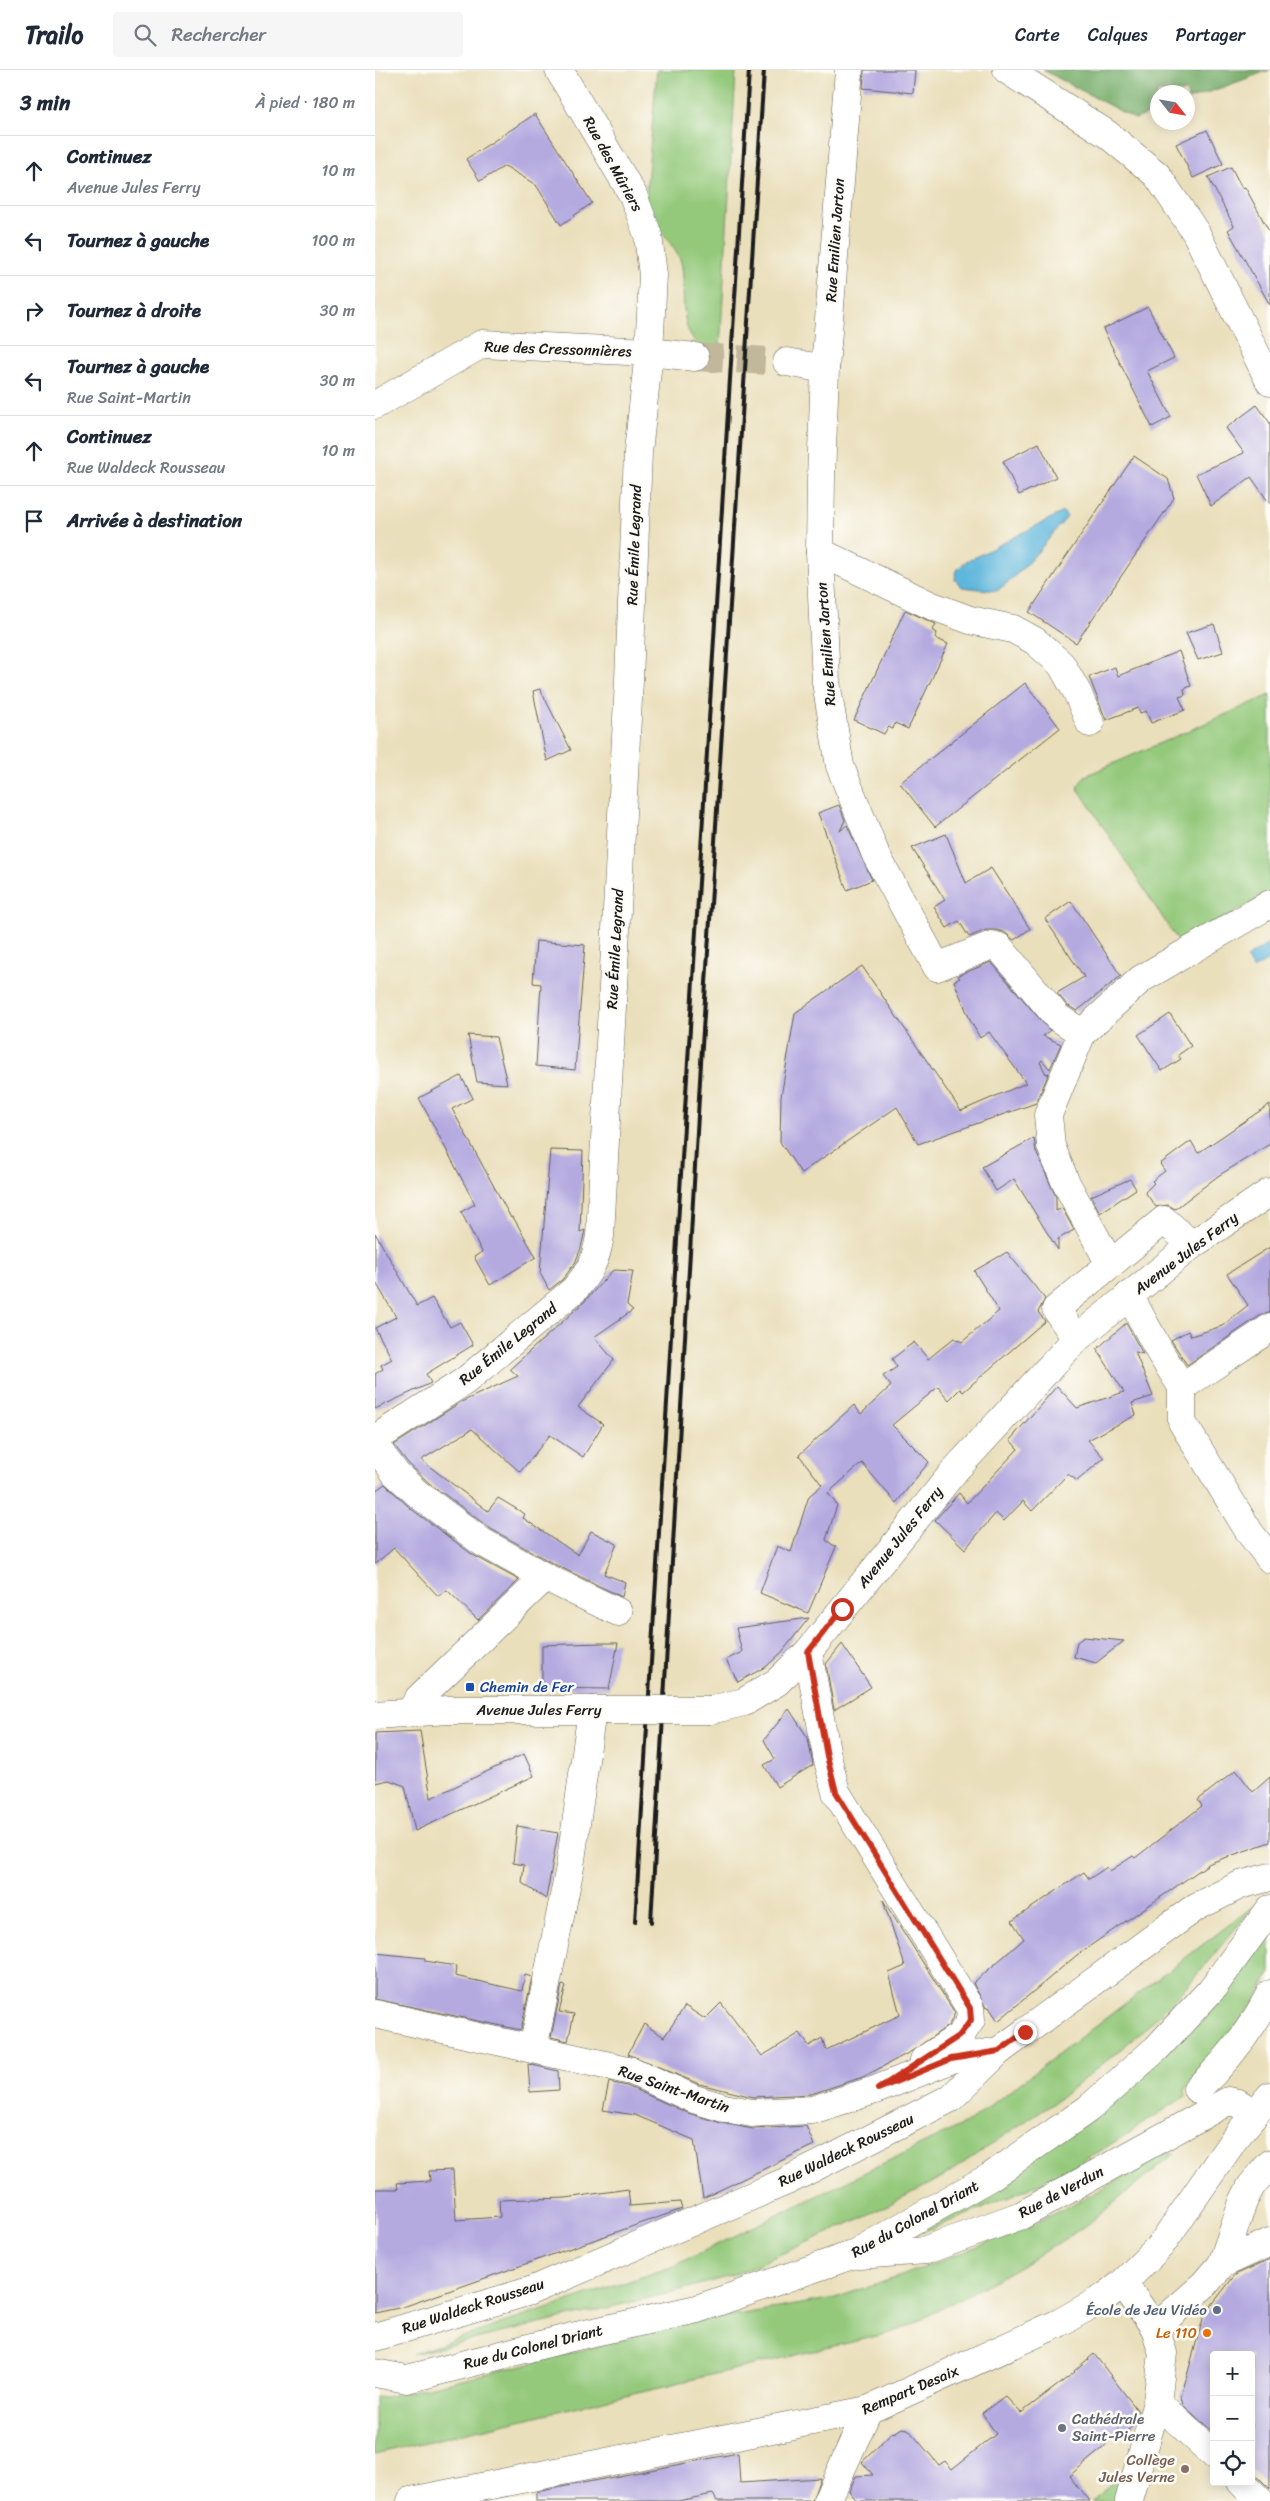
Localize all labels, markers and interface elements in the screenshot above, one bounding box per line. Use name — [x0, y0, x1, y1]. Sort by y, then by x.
search box — [113, 12, 463, 57]
text: Trailo — [25, 14, 83, 56]
text: Rechercher — [171, 18, 266, 51]
text: Carte — [1015, 19, 1060, 51]
text: Calques — [1088, 19, 1148, 51]
text: Partager — [1176, 19, 1245, 51]
icon: search — [131, 21, 159, 49]
text: 3 min — [20, 84, 70, 122]
north arrow — [1150, 85, 1195, 130]
text: À pied · 180 m — [255, 88, 355, 117]
street label: Rue des Mûriers — [576, 111, 650, 217]
text: Continuez — [67, 140, 152, 173]
text: 10 m — [322, 156, 355, 185]
icon: ahead — [20, 157, 48, 185]
text: Avenue Jules Ferry — [67, 173, 200, 202]
street label: Rue Emilien Jarton — [818, 177, 852, 303]
text: Tournez à gauche — [67, 224, 209, 257]
text: 100 m — [311, 226, 355, 255]
icon: left — [20, 227, 48, 255]
text: Tournez à droite — [67, 294, 201, 327]
text: 30 m — [320, 296, 355, 325]
icon: right — [20, 297, 48, 325]
street label: Rue des Cressonnières — [484, 333, 633, 365]
text: Tournez à gauche — [67, 350, 209, 383]
text: 30 m — [320, 366, 355, 395]
icon: left — [20, 367, 48, 395]
text: Rue Saint-Martin — [67, 383, 191, 412]
text: Continuez — [67, 420, 152, 453]
text: 10 m — [322, 436, 355, 465]
icon: ahead — [20, 437, 48, 465]
text: Rue Waldeck Rousseau — [67, 453, 225, 482]
street label: Rue Émile Legrand — [619, 483, 649, 606]
text: Arrivée à destination — [67, 504, 242, 537]
icon: arrive — [20, 507, 48, 535]
street label: Rue Emilien Jarton — [809, 581, 843, 707]
street label: Rue Émile Legrand — [599, 887, 631, 1010]
street label: Avenue Jules Ferry — [1127, 1205, 1244, 1302]
street label: Rue Émile Legrand — [453, 1295, 564, 1392]
street label: Avenue Jules Ferry — [850, 1480, 950, 1595]
route start — [831, 1598, 854, 1621]
place label: Chemin de Fer — [480, 1674, 575, 1700]
marker: Chemin de Fer — [464, 1681, 476, 1693]
street label: Avenue Jules Ferry — [475, 1697, 602, 1723]
route end — [1014, 2021, 1037, 2044]
street label: Rue Saint-Martin — [615, 2058, 733, 2120]
street label: Rue Waldeck Rousseau — [774, 2106, 918, 2194]
street label: Rue de Verdun — [1014, 2159, 1108, 2225]
street label: Rue du Colonel Driant — [846, 2173, 984, 2265]
street label: Rue Waldeck Rousseau — [398, 2271, 548, 2341]
place label: École de Jeu Vidéo — [1086, 2297, 1207, 2323]
marker: École de Jeu Vidéo — [1211, 2304, 1223, 2316]
street label: Rue du Colonel Driant — [461, 2317, 606, 2377]
place label: Le 110 — [1156, 2320, 1197, 2346]
marker: Le 110 — [1201, 2327, 1213, 2339]
map controls — [1210, 2351, 1255, 2486]
button: + — [1210, 2351, 1255, 2396]
street label: Rempart Desaix — [858, 2358, 963, 2422]
button: − — [1210, 2396, 1255, 2441]
place label: Cathédrale Saint-Pierre — [1072, 2406, 1156, 2449]
marker: Cathédrale Saint-Pierre — [1056, 2422, 1068, 2434]
button: locate — [1210, 2441, 1255, 2486]
place label: Collège Jules Verne — [1098, 2447, 1175, 2490]
marker: Collège Jules Verne — [1179, 2463, 1191, 2475]

